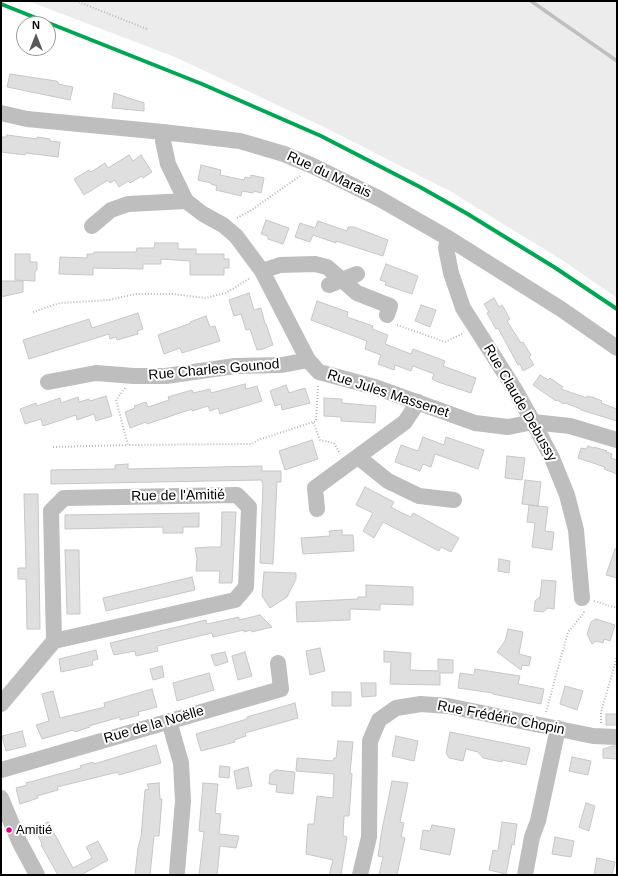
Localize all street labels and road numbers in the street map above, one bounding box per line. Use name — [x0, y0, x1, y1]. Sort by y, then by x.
street label: Rue du Marais — [284, 148, 374, 202]
street label: Rue Claude Debussy — [480, 342, 560, 464]
street label: Rue Charles Gounod — [148, 356, 280, 384]
street label: Rue Jules Massenet — [325, 366, 451, 422]
street label: Rue de l'Amitié — [131, 487, 225, 505]
street label: Rue Frédéric Chopin — [436, 697, 566, 739]
street label: Rue de la Noëlle — [102, 703, 206, 747]

